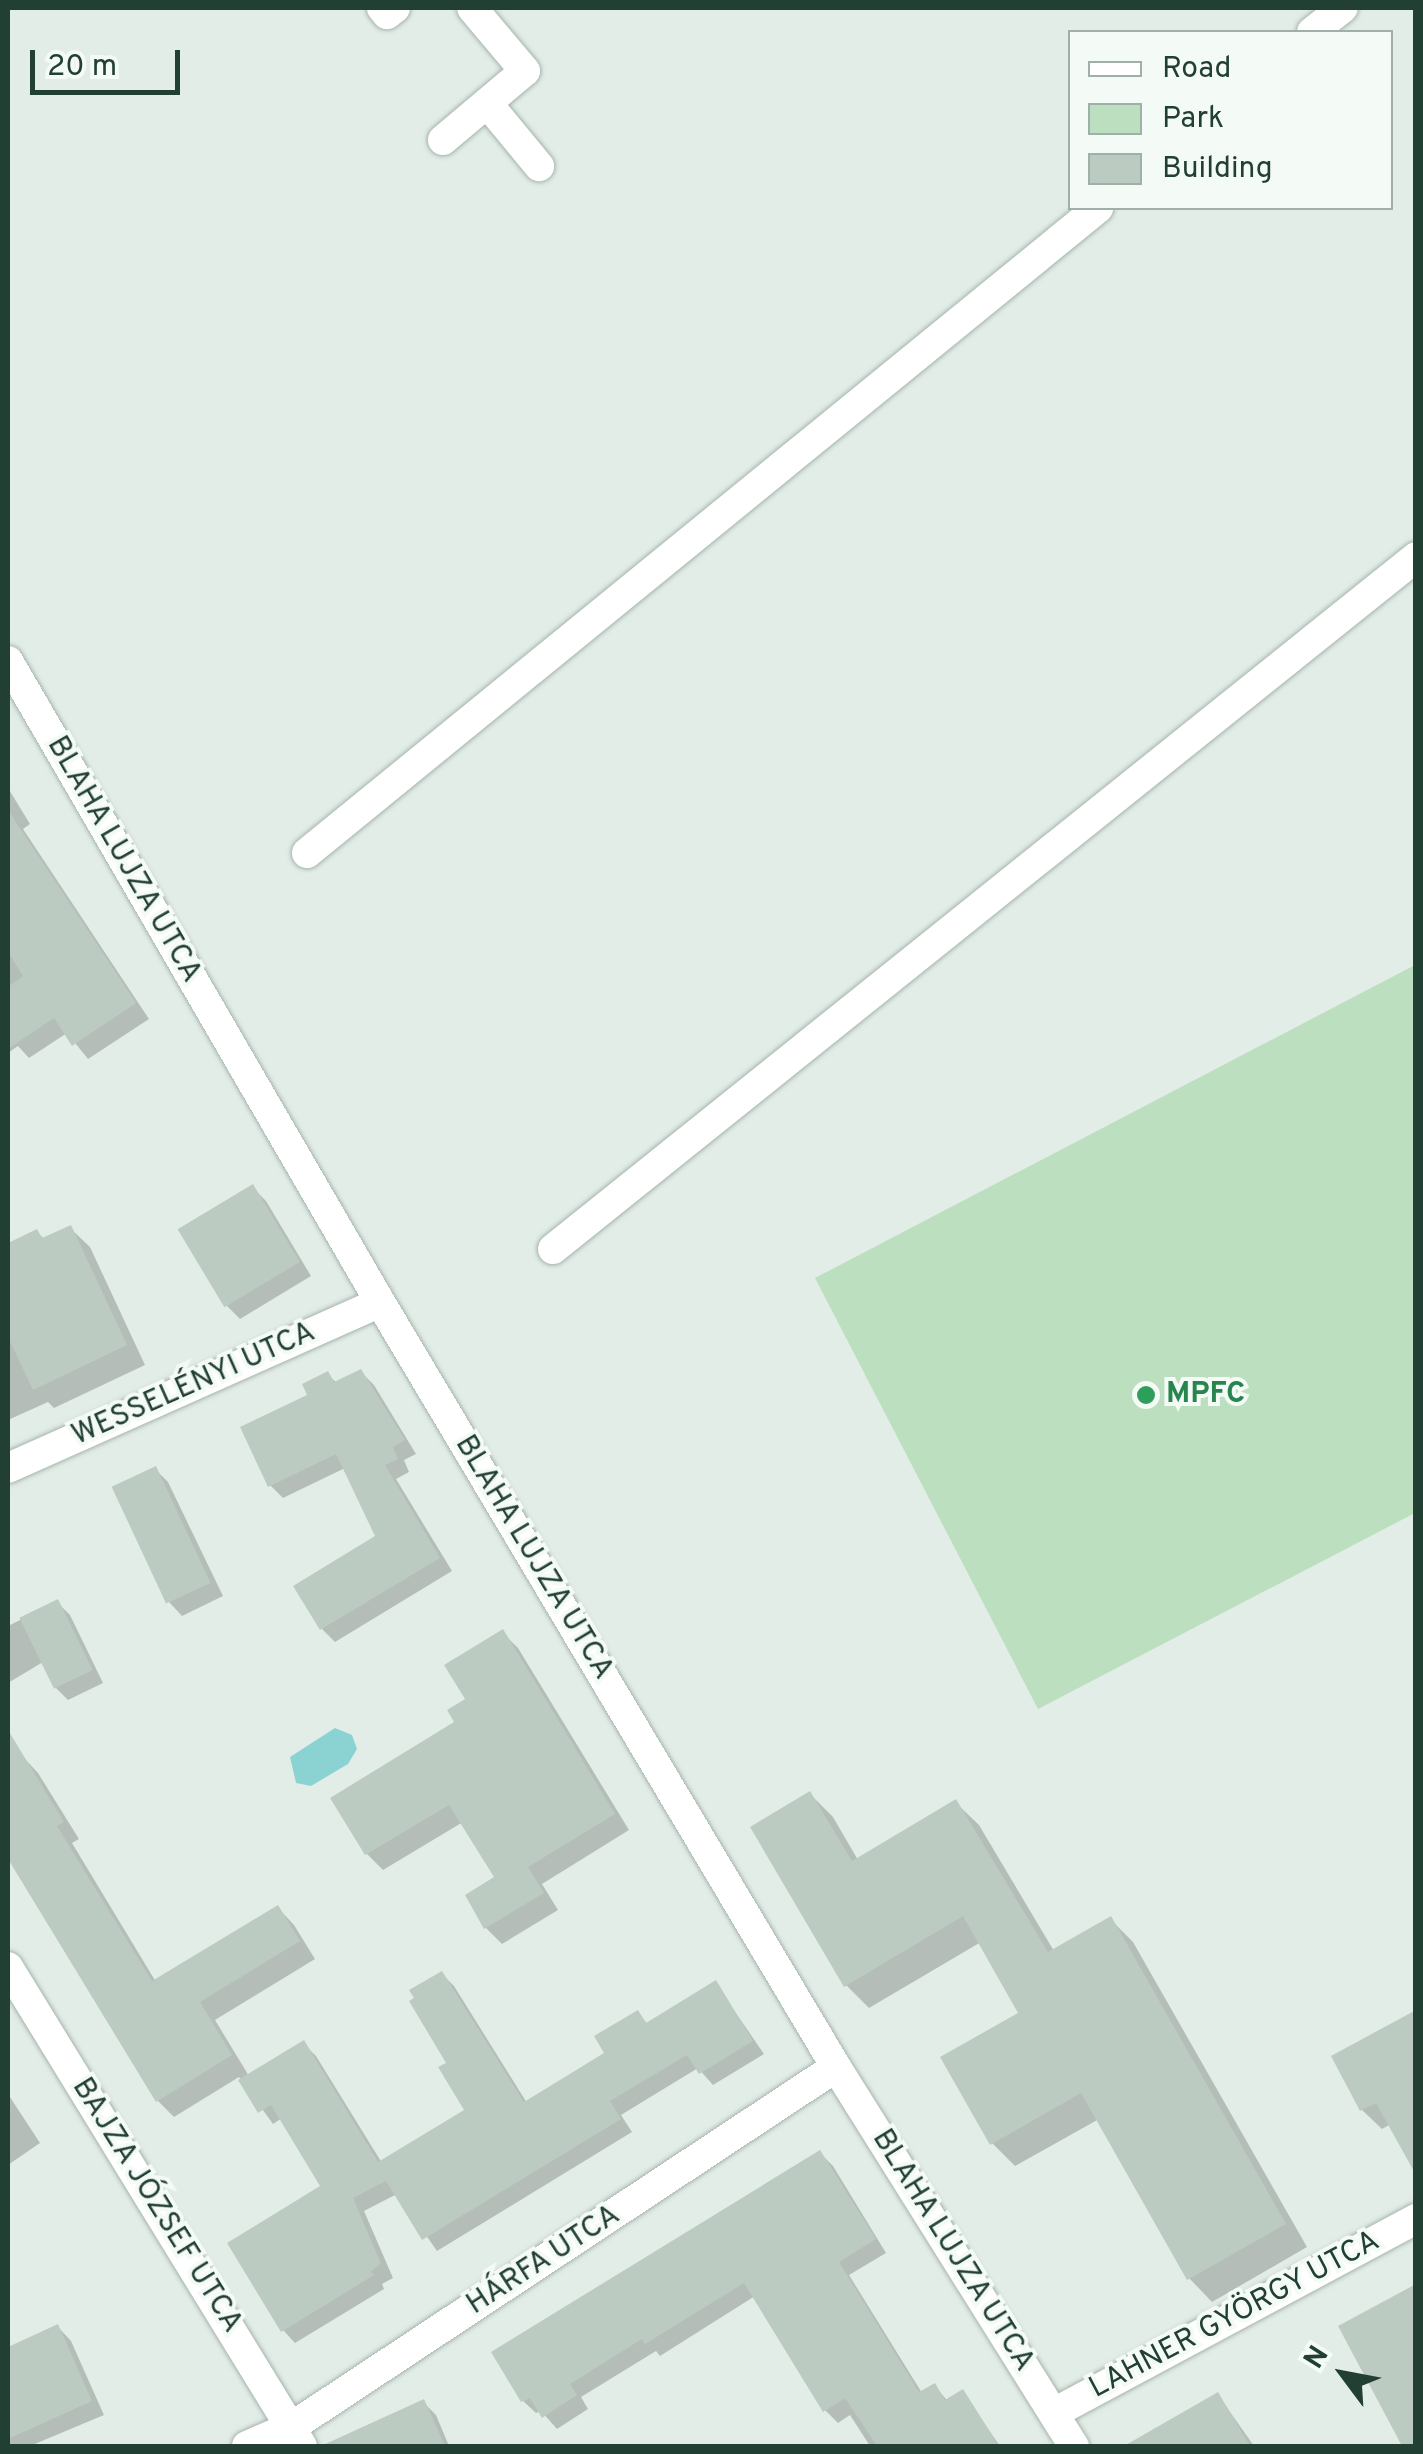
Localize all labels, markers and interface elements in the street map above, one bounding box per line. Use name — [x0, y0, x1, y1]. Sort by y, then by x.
scale bar — [35, 30, 185, 92]
legend — [1068, 30, 1393, 210]
text: 20 m — [47, 49, 117, 86]
text: Road — [1162, 51, 1231, 88]
text: Park — [1162, 101, 1224, 138]
text: Building — [1162, 151, 1273, 188]
street label: BLAHA LUJZA UTCA — [37, 729, 209, 991]
street label: WESSELÉNYI UTCA — [67, 1315, 321, 1455]
place label: MPFC — [1166, 1377, 1245, 1413]
marker: MPFC — [1135, 1384, 1157, 1406]
street label: BLAHA LUJZA UTCA — [445, 1428, 621, 1688]
street label: BAJZA JÓZSEF UTCA — [63, 2071, 249, 2341]
street label: BLAHA LUJZA UTCA — [862, 2122, 1042, 2380]
street label: HÁRFA UTCA — [460, 2198, 628, 2324]
street label: LAHNER GYÖRGY UTCA — [1083, 2224, 1387, 2408]
north arrow — [1293, 2324, 1393, 2424]

